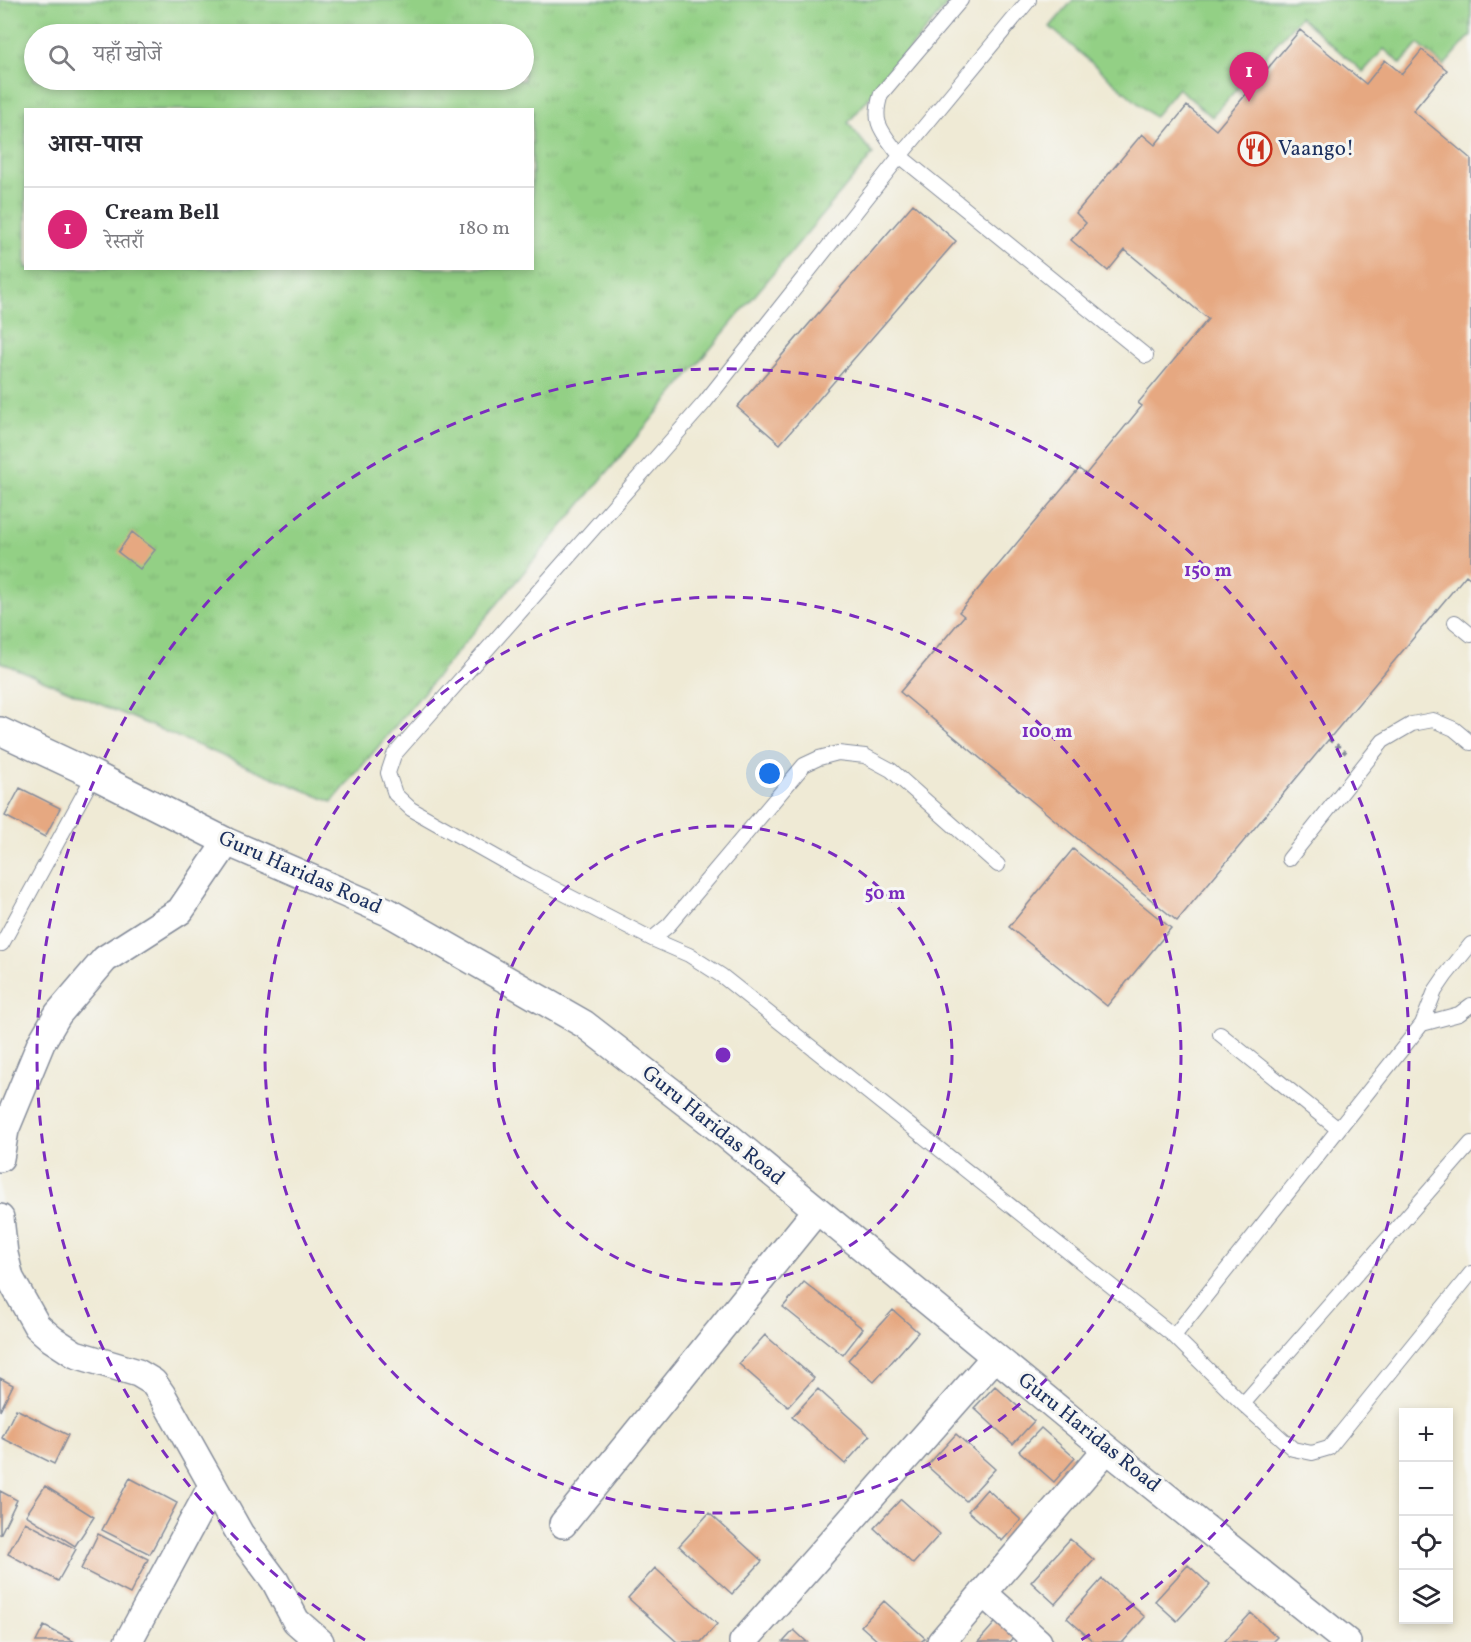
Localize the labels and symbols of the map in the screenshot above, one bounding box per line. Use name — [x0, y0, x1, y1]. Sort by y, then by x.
pin: 1 — [1230, 52, 1268, 102]
restaurant icon: Vaango! — [1237, 131, 1273, 167]
place label: Vaango! — [1278, 135, 1355, 164]
text: 150 m — [1184, 559, 1232, 584]
text: 100 m — [1022, 720, 1072, 745]
your location — [755, 759, 784, 788]
street label: Guru Haridas Road — [214, 824, 386, 922]
text: 50 m — [865, 882, 905, 907]
centre of rings — [713, 1045, 733, 1065]
street label: Guru Haridas Road — [635, 1059, 791, 1193]
street label: Guru Haridas Road — [1011, 1366, 1167, 1500]

